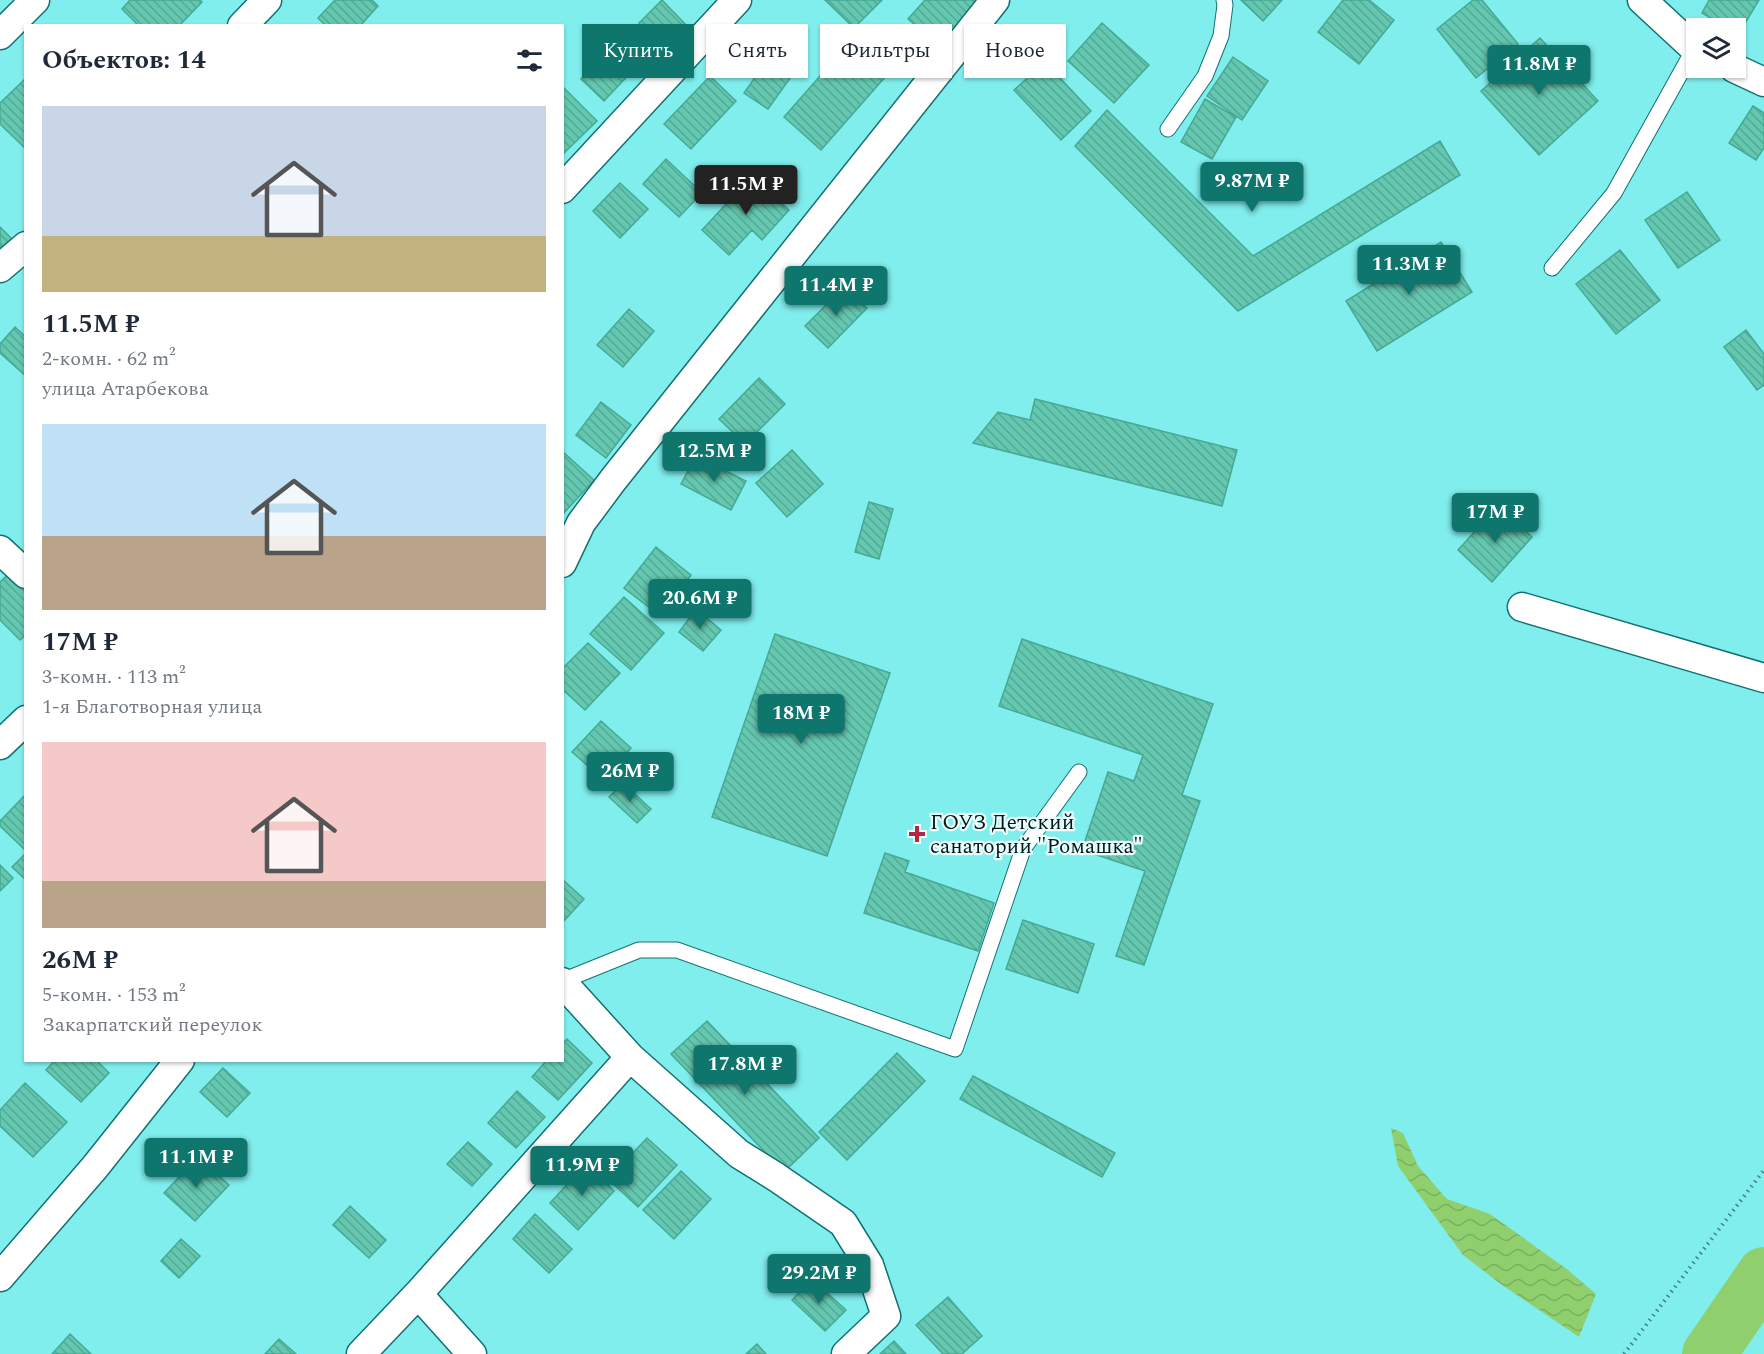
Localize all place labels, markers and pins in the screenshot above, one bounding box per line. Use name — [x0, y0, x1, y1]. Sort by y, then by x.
pin: 11.8M ₽ — [1484, 45, 1594, 96]
pin: 9.87M ₽ — [1197, 162, 1307, 213]
pin: 11.5M ₽ — [691, 165, 801, 216]
pin: 11.3M ₽ — [1354, 245, 1464, 296]
pin: 11.4M ₽ — [781, 266, 891, 317]
pin: 12.5M ₽ — [659, 432, 769, 483]
pin: 17M ₽ — [1453, 493, 1537, 544]
pin: 20.6M ₽ — [645, 579, 755, 630]
pin: 18M ₽ — [759, 694, 843, 745]
pin: 26M ₽ — [588, 752, 672, 803]
place label: ГОУЗ Детский санаторий "Ромашка" — [930, 807, 1143, 863]
marker: ГОУЗ Детский санаторий "Ромашка" — [908, 825, 926, 843]
pin: 17.8M ₽ — [690, 1045, 800, 1096]
pin: 11.1M ₽ — [141, 1138, 251, 1189]
pin: 11.9M ₽ — [527, 1146, 637, 1197]
pin: 29.2M ₽ — [764, 1254, 874, 1305]

